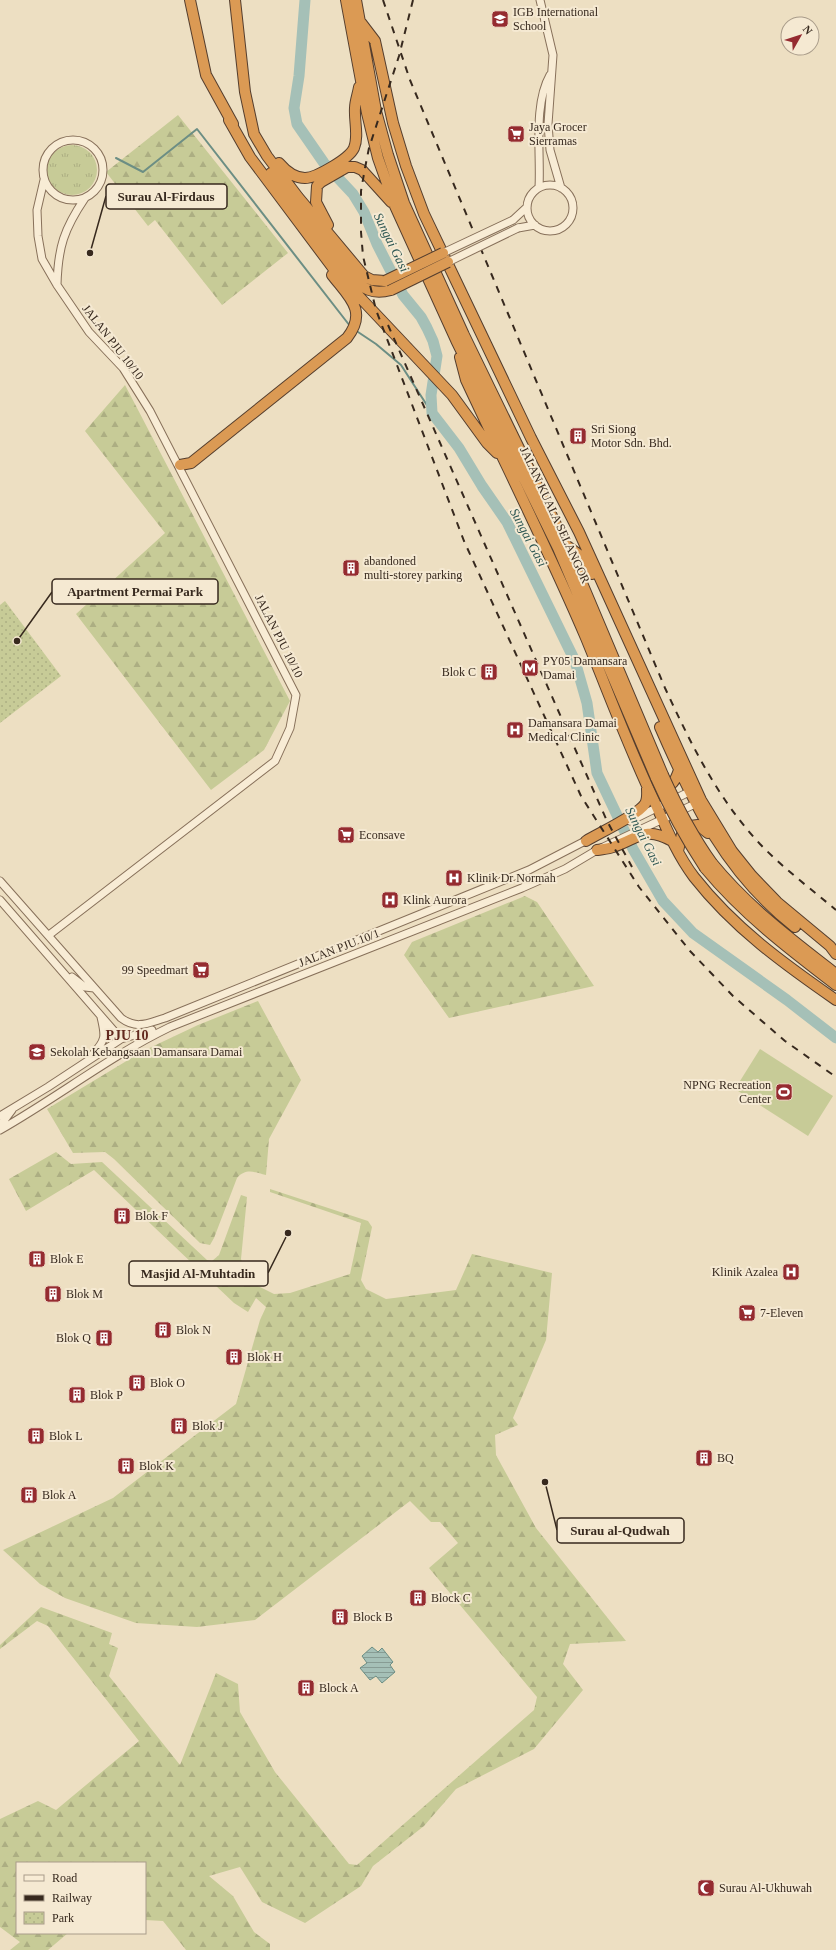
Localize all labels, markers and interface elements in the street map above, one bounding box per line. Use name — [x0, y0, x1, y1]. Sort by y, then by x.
place label: IGB International School — [513, 5, 599, 33]
school or university icon: IGB International School — [490, 9, 510, 29]
north arrow — [780, 16, 820, 56]
text: N — [801, 23, 815, 37]
place label: Jaya Grocer Sierramas — [529, 120, 587, 148]
supermarket icon: Jaya Grocer Sierramas — [506, 124, 526, 144]
callout: Surau Al-Firdaus — [106, 184, 227, 209]
text: Surau Al-Firdaus — [117, 189, 215, 204]
water label: Sungai Gasi — [371, 210, 412, 275]
street label: JALAN PJU 10/10 — [79, 302, 147, 382]
place label: Sri Siong Motor Sdn. Bhd. — [591, 422, 672, 450]
building icon: Sri Siong Motor Sdn. Bhd. — [568, 426, 588, 446]
street label: JALAN KUALA SELANGOR — [517, 444, 593, 586]
water label: Sungai Gasi — [507, 505, 550, 569]
place label: abandoned multi-storey parking — [364, 554, 462, 582]
building icon: abandoned multi-storey parking — [341, 558, 361, 578]
callout: Apartment Permai Park — [52, 579, 218, 604]
text: Apartment Permai Park — [67, 584, 204, 599]
street label: JALAN PJU 10/10 — [252, 592, 306, 680]
place label: PY05 Damansara Damai — [543, 654, 628, 682]
metro station icon: PY05 Damansara Damai — [520, 658, 540, 678]
building icon: Blok C — [479, 662, 499, 682]
place label: Blok C — [442, 665, 476, 679]
place label: Damansara Damai Medical Clinic — [528, 716, 618, 744]
hospital icon: Damansara Damai Medical Clinic — [505, 720, 525, 740]
water label: Sungai Gasi — [622, 804, 665, 868]
supermarket icon: Econsave — [336, 825, 356, 845]
place label: Econsave — [359, 828, 405, 842]
hospital icon: Klinik Dr Normah — [444, 868, 464, 888]
place label: Klinik Dr Normah — [467, 871, 556, 885]
hospital icon: Klink Aurora — [380, 890, 400, 910]
place label: Klink Aurora — [403, 893, 467, 907]
street label: JALAN PJU 10/1 — [297, 926, 381, 970]
supermarket icon: 99 Speedmart — [191, 960, 211, 980]
place label: 99 Speedmart — [122, 963, 189, 977]
district label: PJU 10 — [105, 1028, 149, 1043]
school or university icon: Sekolah Kebangsaan Damansara Damai — [27, 1042, 47, 1062]
place label: Sekolah Kebangsaan Damansara Damai — [50, 1045, 243, 1059]
place label: NPNG Recreation Center — [683, 1078, 771, 1106]
sports icon: NPNG Recreation Center — [774, 1082, 794, 1102]
building icon: Blok F — [112, 1206, 132, 1226]
place label: Blok F — [135, 1209, 168, 1223]
building icon: Blok E — [27, 1249, 47, 1269]
place label: Blok E — [50, 1252, 84, 1266]
callout: Masjid Al-Muhtadin — [129, 1261, 268, 1286]
hospital icon: Klinik Azalea — [781, 1262, 801, 1282]
place label: Klinik Azalea — [712, 1265, 779, 1279]
text: Masjid Al-Muhtadin — [141, 1266, 256, 1281]
building icon: Blok M — [43, 1284, 63, 1304]
place label: Blok M — [66, 1287, 103, 1301]
supermarket icon: 7-Eleven — [737, 1303, 757, 1323]
place label: 7-Eleven — [760, 1306, 803, 1320]
building icon: Blok N — [153, 1320, 173, 1340]
place label: Blok N — [176, 1323, 211, 1337]
building icon: Blok Q — [94, 1328, 114, 1348]
place label: Blok Q — [56, 1331, 91, 1345]
building icon: Blok H — [224, 1347, 244, 1367]
place label: Blok H — [247, 1350, 282, 1364]
building icon: Blok O — [127, 1373, 147, 1393]
place label: Blok O — [150, 1376, 185, 1390]
building icon: Blok P — [67, 1385, 87, 1405]
place label: Blok P — [90, 1388, 123, 1402]
building icon: Blok J — [169, 1416, 189, 1436]
place label: Blok J — [192, 1419, 223, 1433]
building icon: Blok L — [26, 1426, 46, 1446]
place label: Blok L — [49, 1429, 83, 1443]
building icon: BQ — [694, 1448, 714, 1468]
place label: BQ — [717, 1451, 734, 1465]
building icon: Blok K — [116, 1456, 136, 1476]
place label: Blok K — [139, 1459, 174, 1473]
building icon: Blok A — [19, 1485, 39, 1505]
place label: Blok A — [42, 1488, 77, 1502]
callout: Surau al-Qudwah — [557, 1518, 684, 1543]
text: Surau al-Qudwah — [570, 1523, 670, 1538]
building icon: Block C — [408, 1588, 428, 1608]
place label: Block C — [431, 1591, 471, 1605]
building icon: Block B — [330, 1607, 350, 1627]
place label: Block B — [353, 1610, 393, 1624]
building icon: Block A — [296, 1678, 316, 1698]
place label: Block A — [319, 1681, 359, 1695]
legend — [16, 1862, 146, 1934]
text: Road — [52, 1871, 77, 1885]
mosque icon: Surau Al-Ukhuwah — [696, 1878, 716, 1898]
place label: Surau Al-Ukhuwah — [719, 1881, 812, 1895]
text: Railway — [52, 1891, 92, 1905]
text: Park — [52, 1911, 74, 1925]

